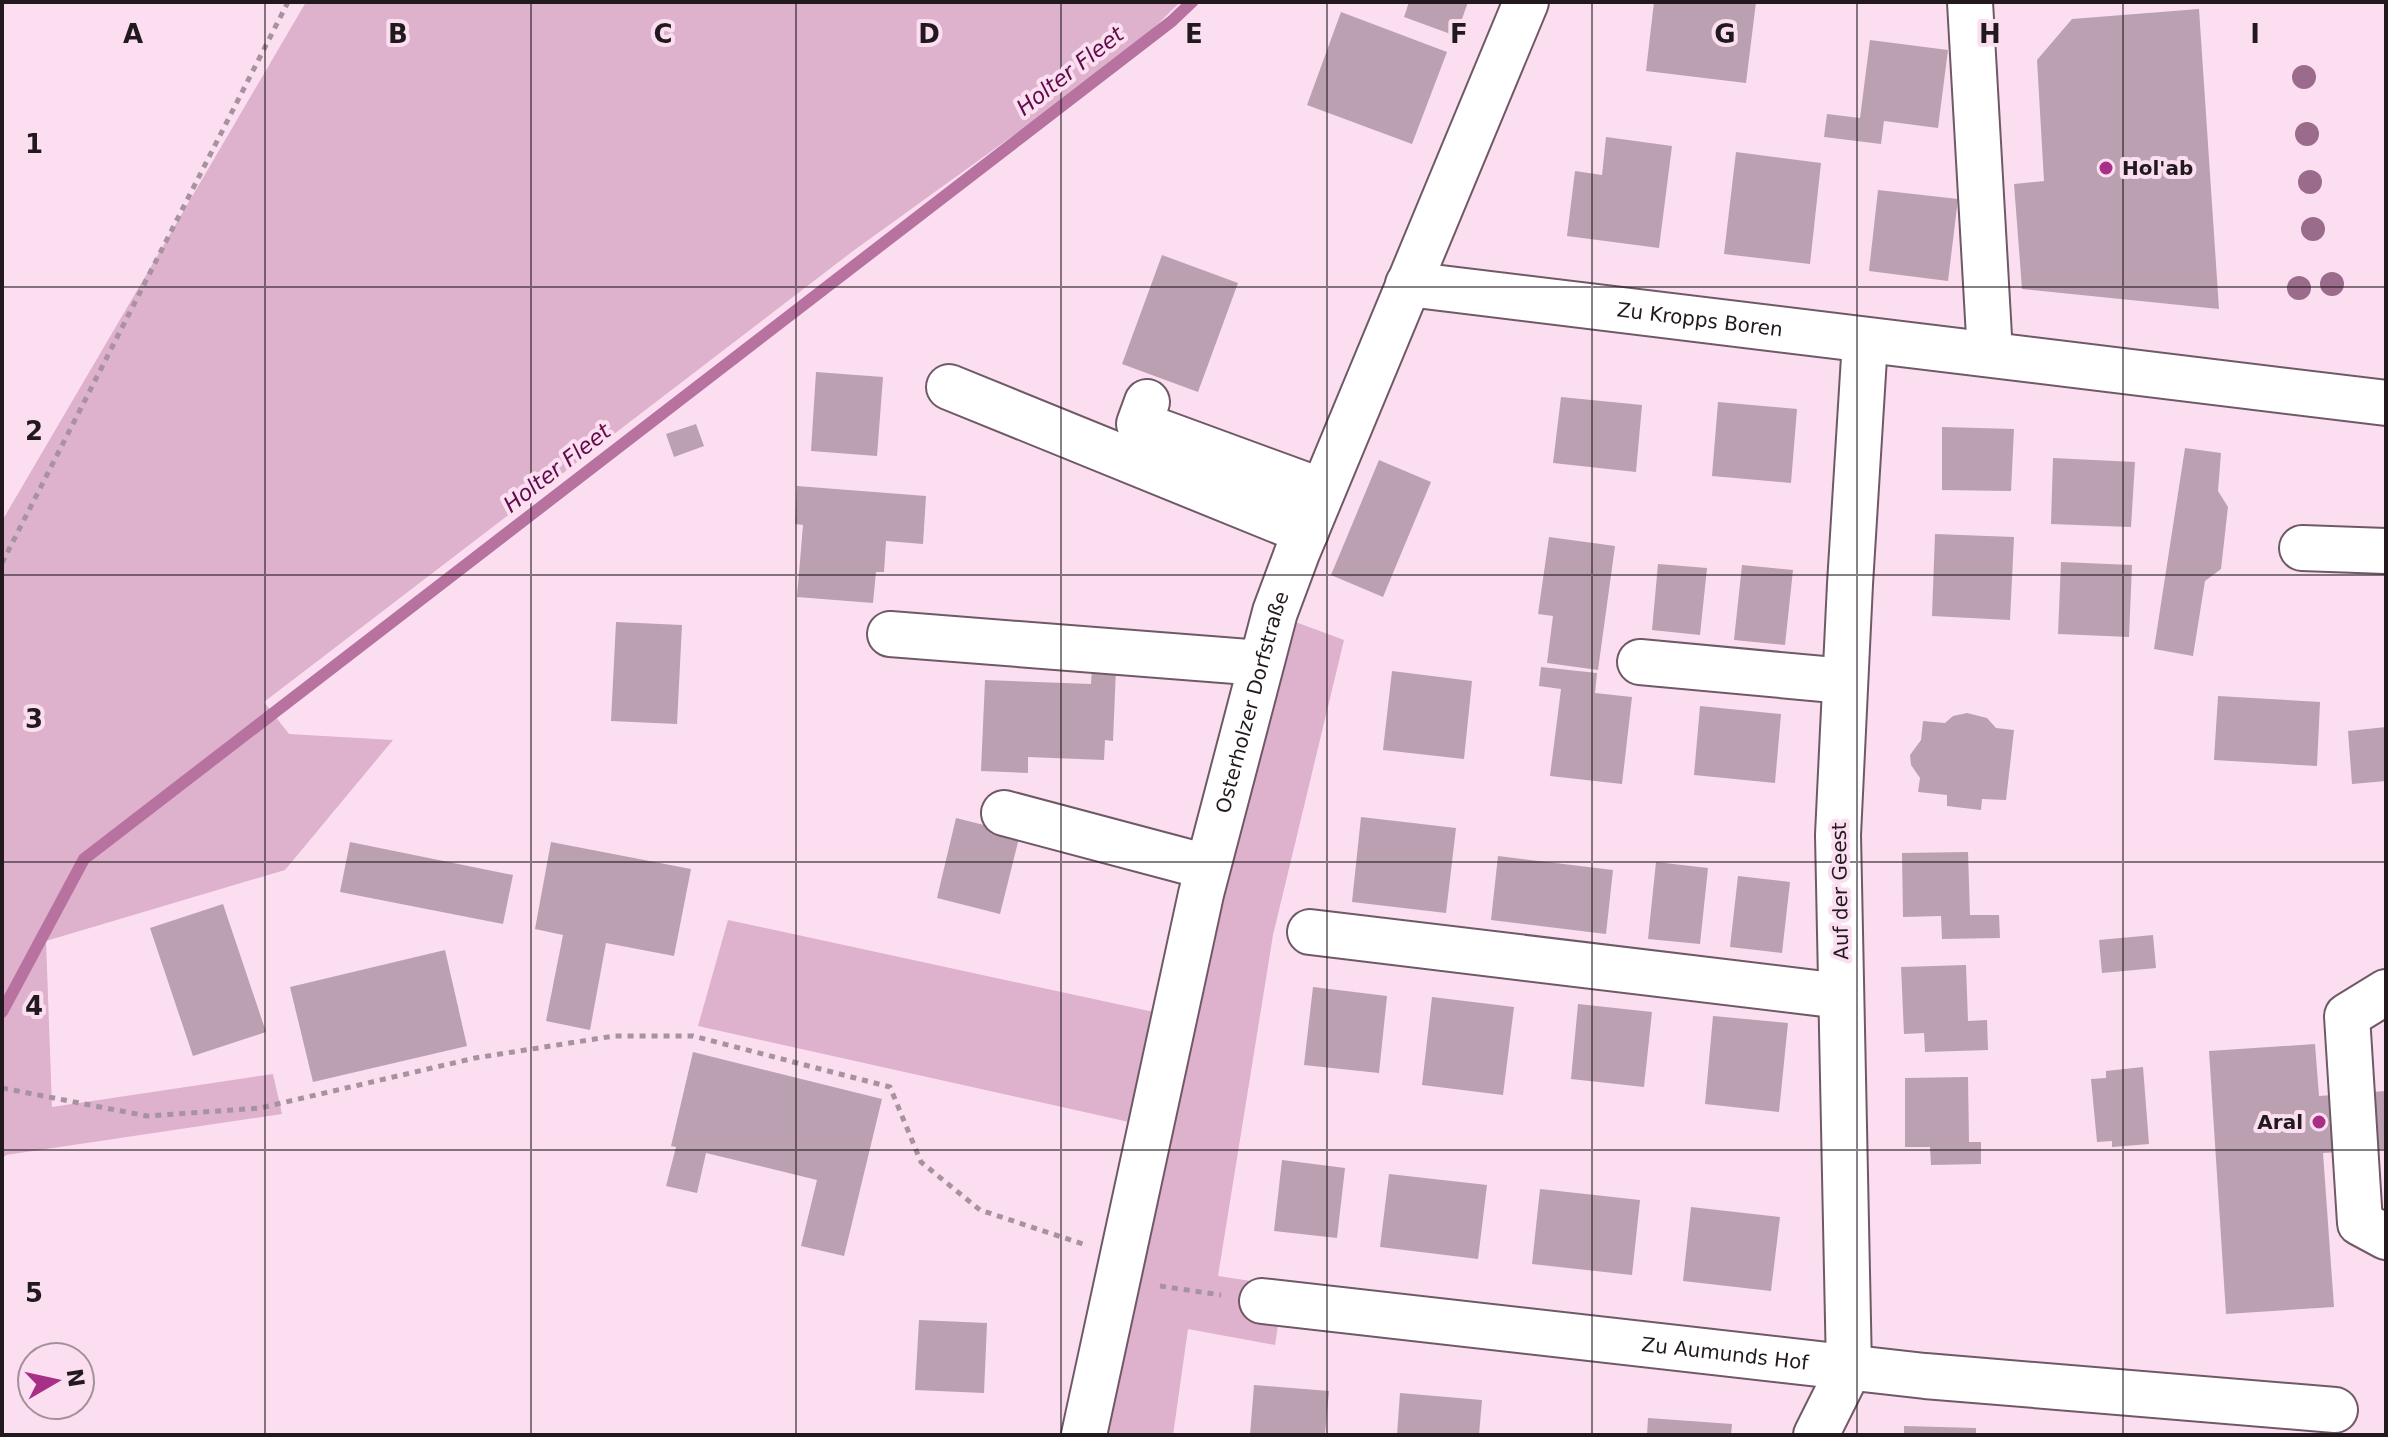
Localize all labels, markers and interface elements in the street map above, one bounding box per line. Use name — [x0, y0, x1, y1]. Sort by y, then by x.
text: A — [123, 19, 143, 49]
text: B — [388, 19, 408, 49]
text: C — [653, 19, 673, 49]
text: D — [918, 19, 940, 49]
text: E — [1185, 19, 1203, 49]
text: F — [1450, 19, 1468, 49]
text: G — [1714, 19, 1736, 49]
text: H — [1979, 19, 2001, 49]
text: I — [2250, 19, 2260, 49]
water label: Holter Fleet — [1012, 21, 1130, 120]
text: 1 — [25, 129, 43, 159]
place label: Hol'ab — [2122, 156, 2193, 180]
marker: Hol'ab — [2097, 159, 2115, 177]
street label: Zu Kropps Boren — [1616, 298, 1784, 342]
text: 2 — [25, 416, 43, 446]
water label: Holter Fleet — [499, 418, 617, 517]
street label: Osterholzer Dorfstraße — [1211, 588, 1294, 816]
text: 3 — [25, 704, 43, 734]
street label: Auf der Geest — [1827, 822, 1853, 960]
text: 4 — [25, 991, 43, 1021]
place label: Aral — [2257, 1110, 2303, 1134]
marker: Aral — [2310, 1113, 2328, 1131]
text: 5 — [25, 1278, 43, 1308]
street label: Zu Aumunds Hof — [1640, 1332, 1811, 1375]
north arrow — [16, 1341, 96, 1421]
text: N — [61, 1367, 89, 1389]

